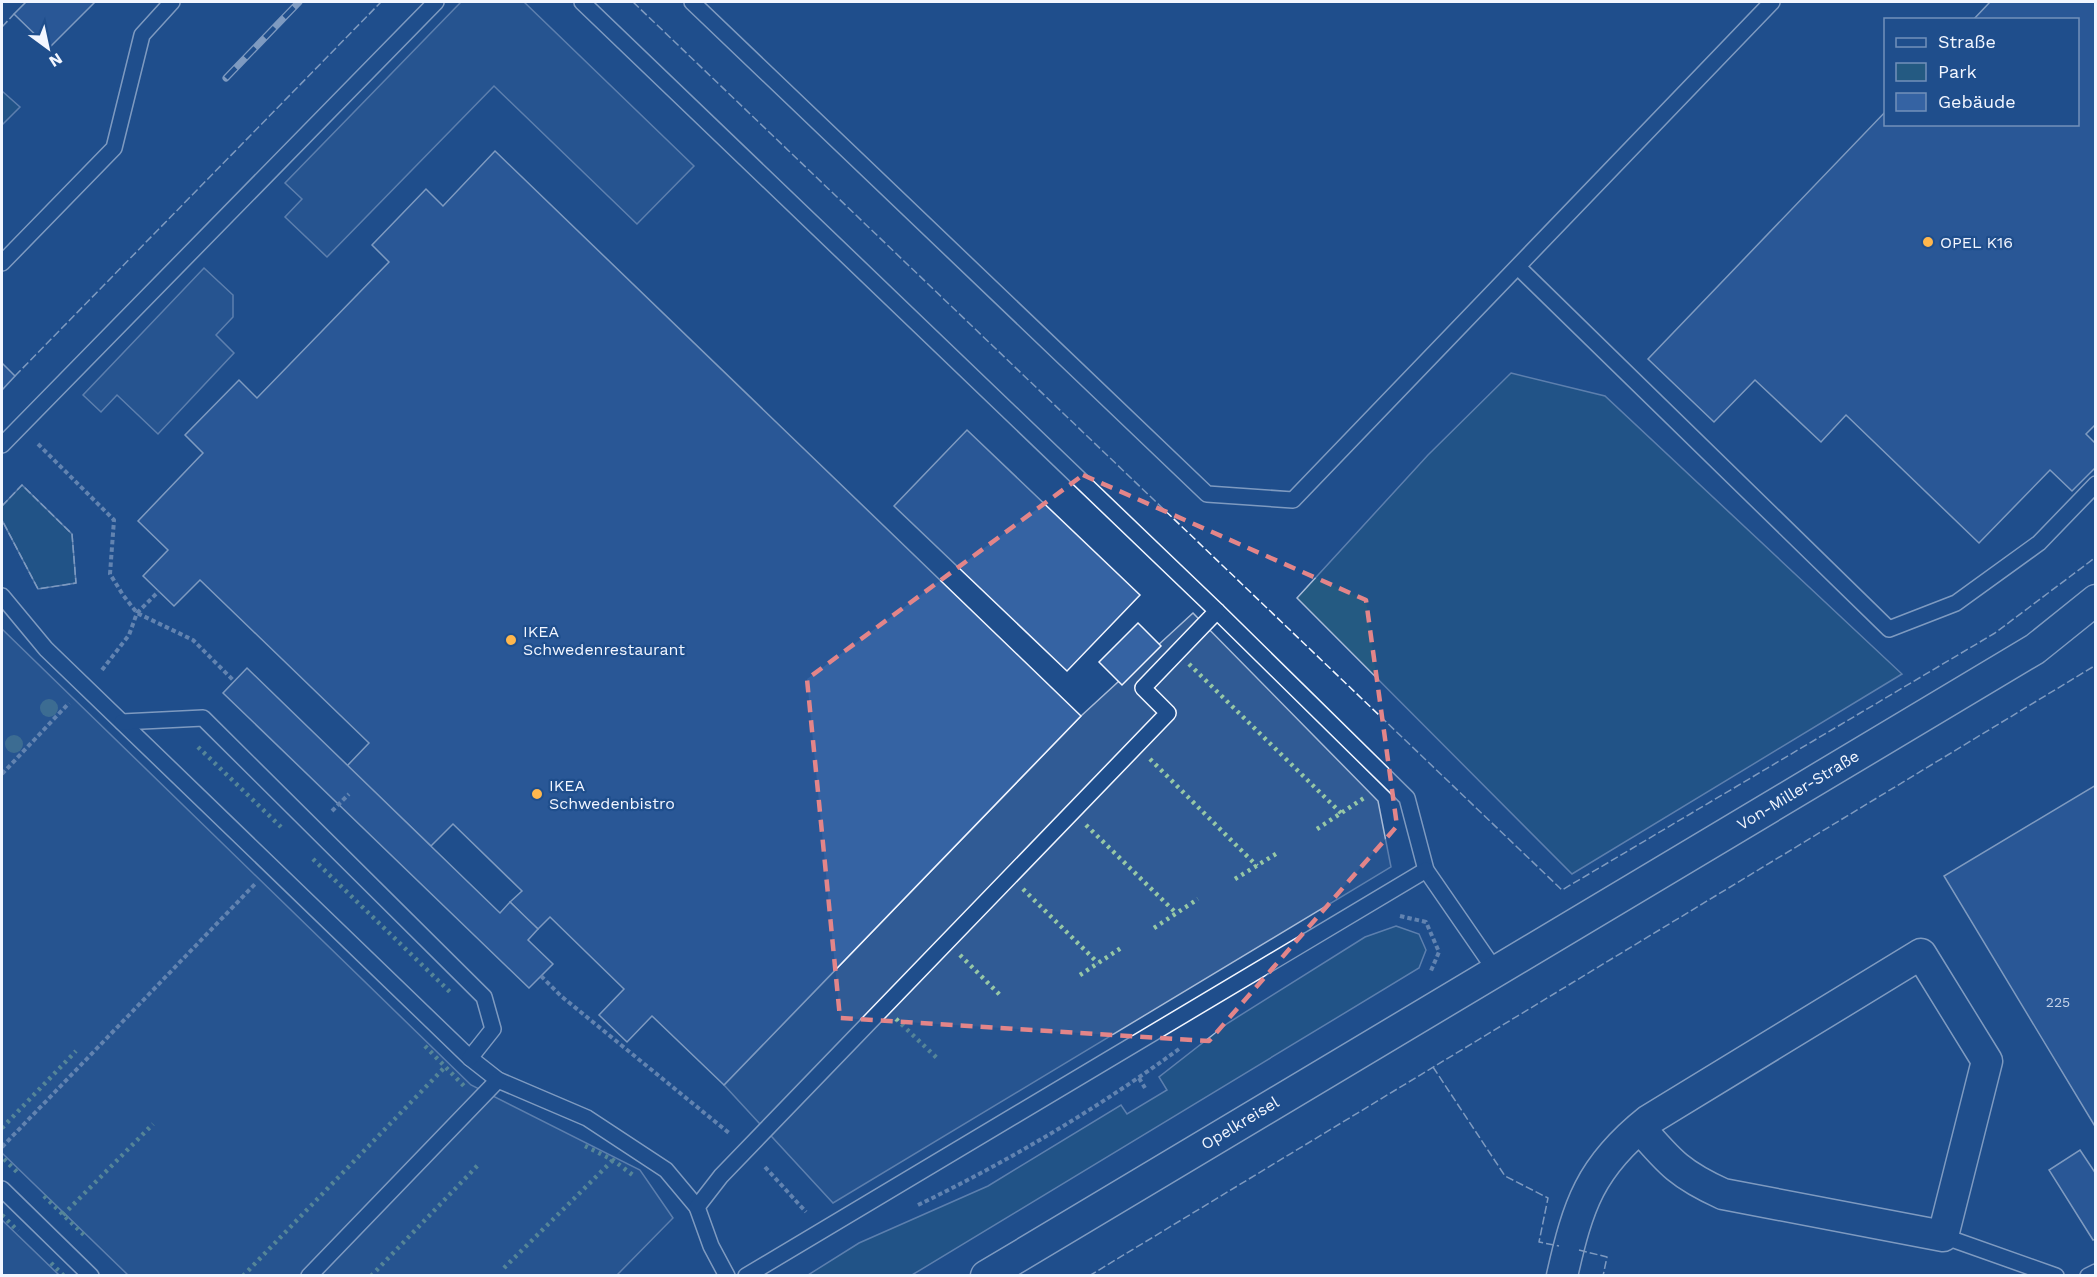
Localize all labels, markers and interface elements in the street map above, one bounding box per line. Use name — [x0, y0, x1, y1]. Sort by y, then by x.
north arrow — [18, 18, 78, 78]
legend — [1884, 18, 2079, 126]
text: Straße — [1938, 31, 1996, 52]
text: N — [46, 49, 66, 71]
text: Park — [1938, 61, 1977, 82]
text: Gebäude — [1938, 91, 2016, 112]
place label: OPEL K16 — [1940, 233, 2013, 252]
marker: OPEL K16 — [1921, 235, 1935, 249]
place label: IKEA Schwedenrestaurant — [523, 622, 685, 659]
marker: IKEA Schwedenrestaurant — [504, 633, 518, 647]
street label: Von-Miller-Straße — [1734, 746, 1862, 834]
place label: IKEA Schwedenbistro — [549, 776, 675, 813]
marker: IKEA Schwedenbistro — [530, 787, 544, 801]
house number: 225 — [2046, 994, 2070, 1010]
street label: Opelkreisel — [1198, 1092, 1282, 1154]

